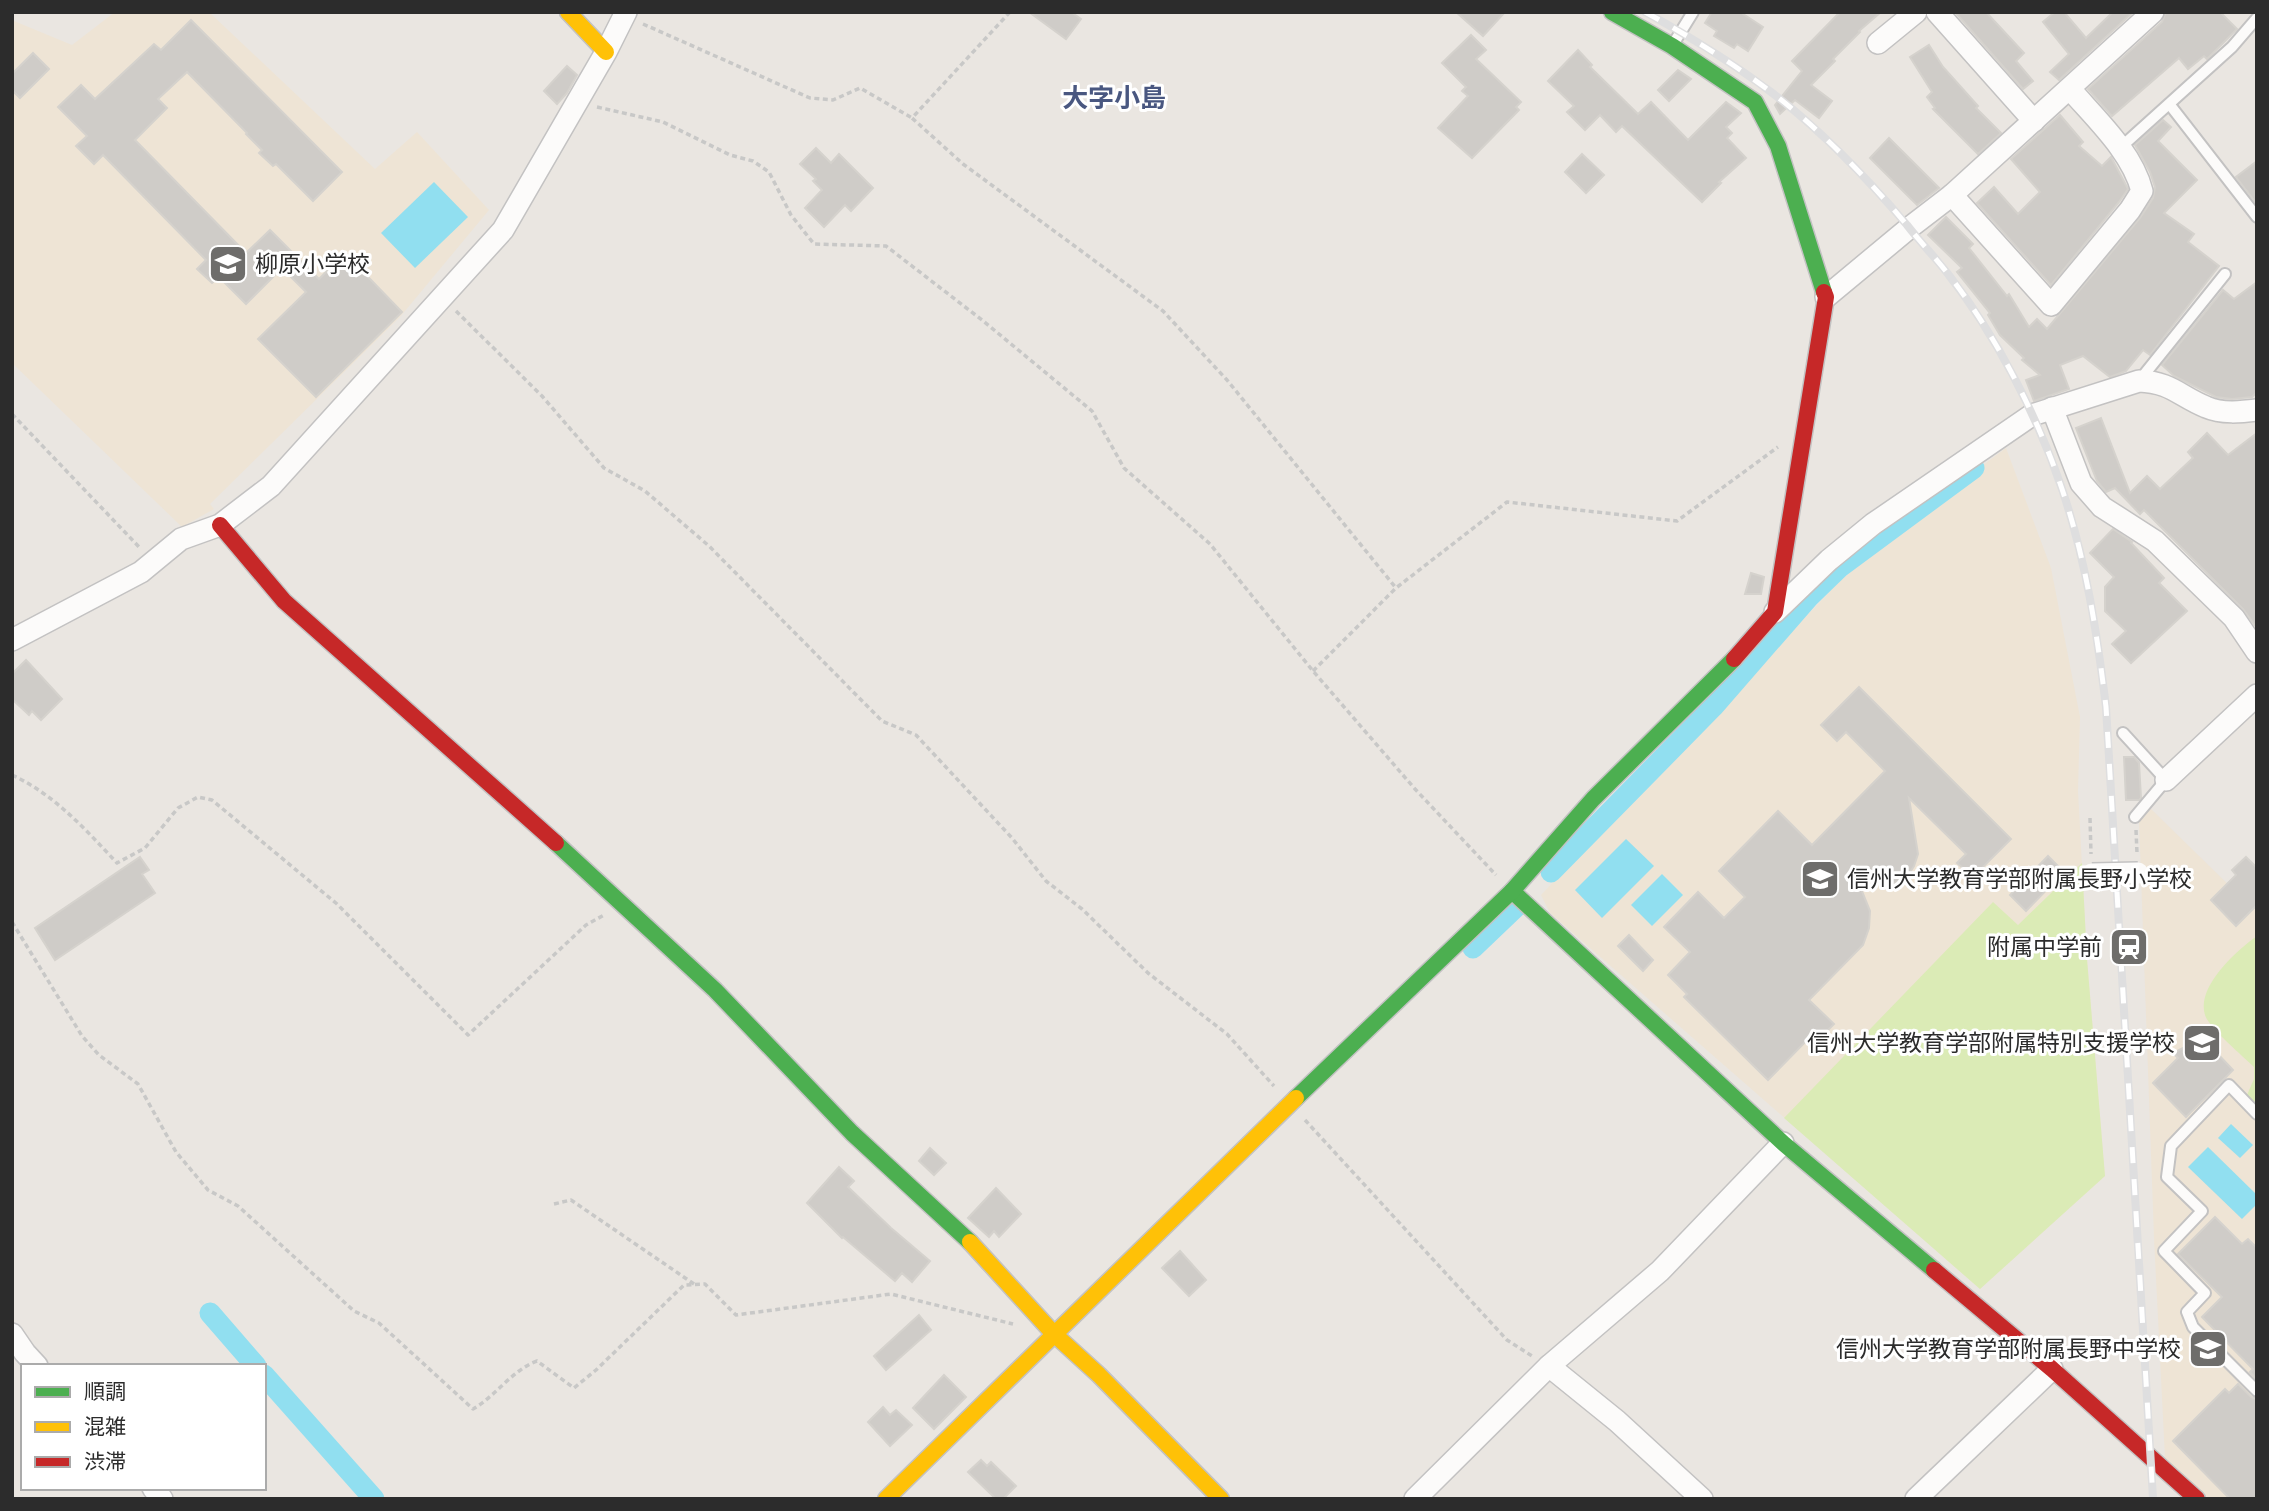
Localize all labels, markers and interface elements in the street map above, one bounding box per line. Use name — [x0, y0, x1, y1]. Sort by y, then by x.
district label: 大字小島 — [1062, 80, 1166, 117]
school or university icon: 柳原小学校 — [207, 243, 249, 285]
place label: 柳原小学校 — [255, 248, 370, 281]
school or university icon: 信州大学教育学部附属長野小学校 — [1799, 858, 1841, 900]
place label: 信州大学教育学部附属長野小学校 — [1847, 863, 2192, 896]
station icon: 附属中学前 — [2108, 926, 2150, 968]
place label: 附属中学前 — [1987, 931, 2102, 964]
school or university icon: 信州大学教育学部附属特別支援学校 — [2181, 1022, 2223, 1064]
place label: 信州大学教育学部附属特別支援学校 — [1807, 1027, 2175, 1060]
school or university icon: 信州大学教育学部附属長野中学校 — [2187, 1328, 2229, 1370]
place label: 信州大学教育学部附属長野中学校 — [1836, 1333, 2181, 1366]
legend — [21, 1364, 266, 1490]
text: 順調 — [84, 1377, 126, 1407]
text: 混雑 — [84, 1412, 126, 1442]
text: 渋滞 — [84, 1447, 126, 1477]

